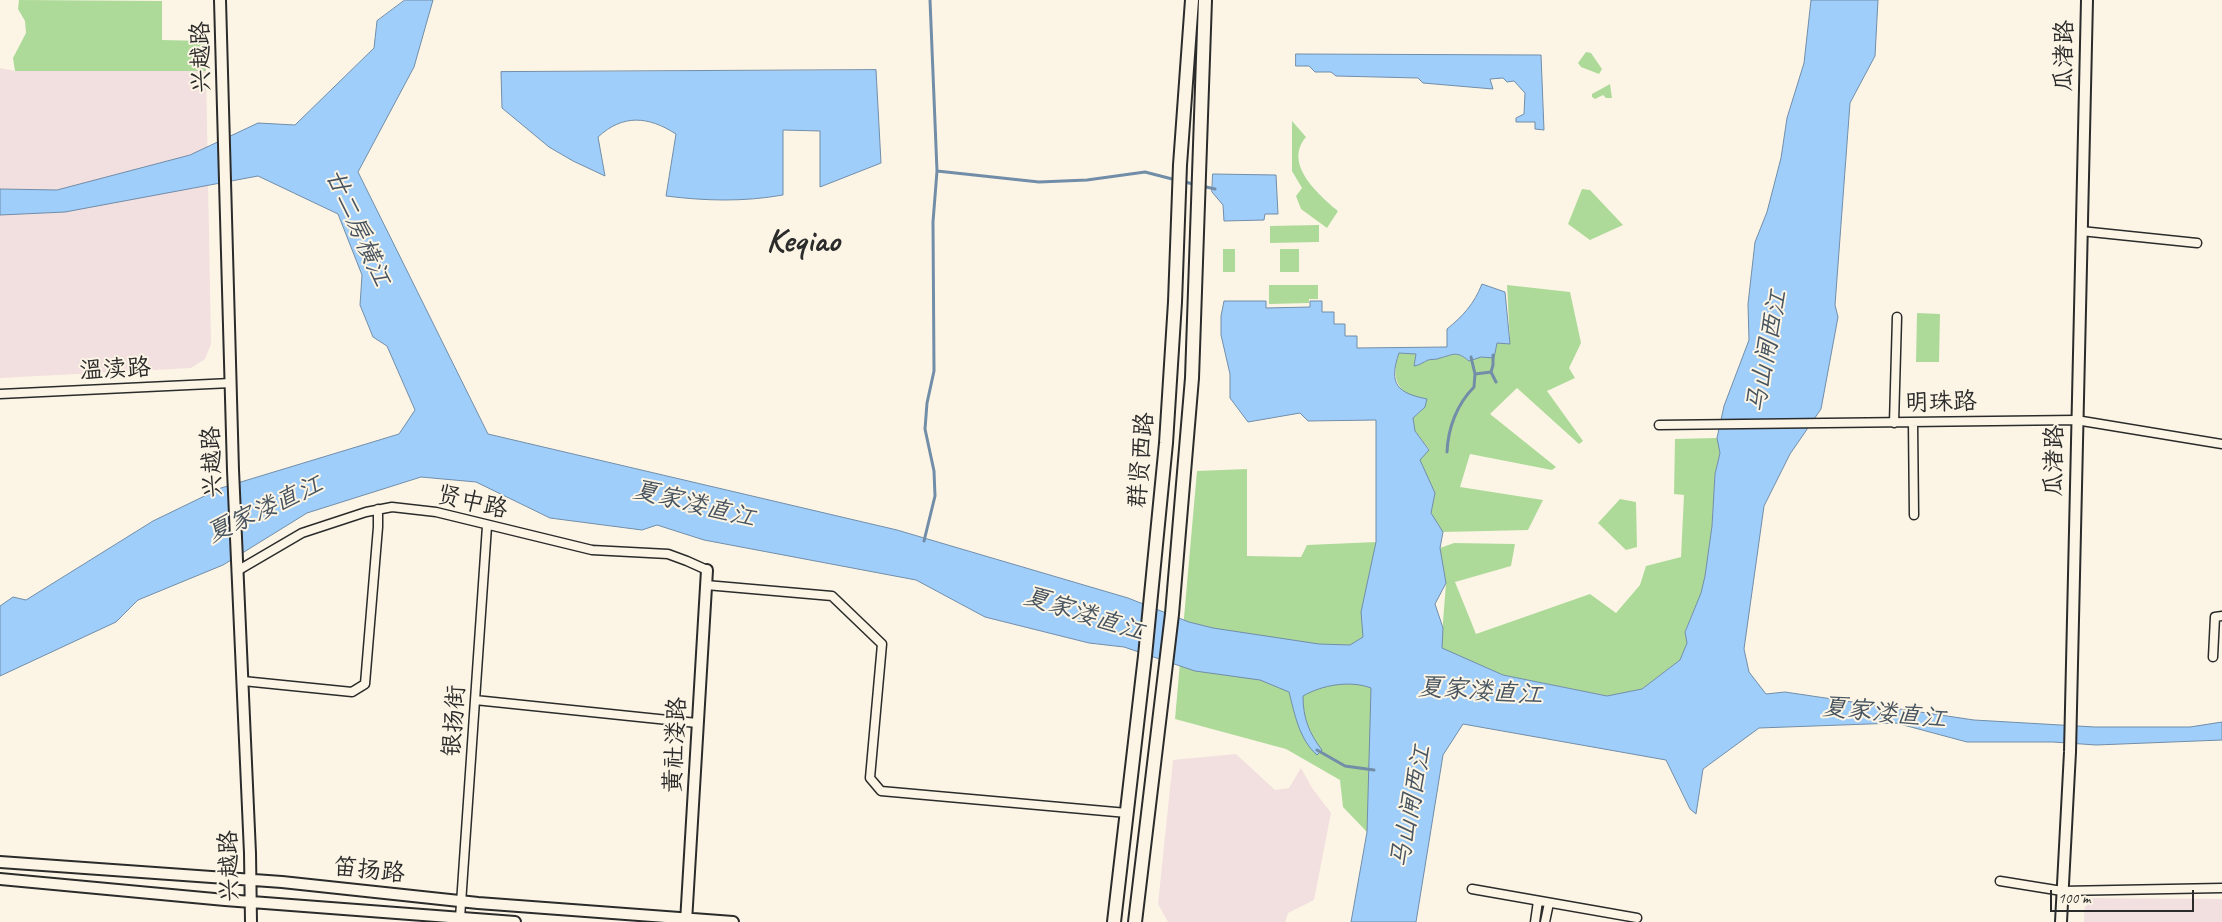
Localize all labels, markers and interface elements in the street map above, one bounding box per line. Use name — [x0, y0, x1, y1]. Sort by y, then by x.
street label: 瓜渚路 — [2050, 20, 2080, 92]
street label: 兴越路 — [187, 21, 217, 93]
water label: 廿二房横江 — [318, 165, 396, 291]
district label: Keqiao — [766, 222, 840, 262]
water label: 马山闸西江 — [1741, 288, 1795, 416]
street label: 温渎路 — [78, 354, 152, 386]
street label: 明珠路 — [1905, 388, 1977, 418]
street label: 群贤西路 — [1123, 411, 1161, 509]
street label: 瓜渚路 — [2040, 425, 2070, 497]
street label: 兴越路 — [197, 426, 229, 498]
water label: 夏家溇直江 — [202, 470, 328, 550]
water label: 夏家溇直江 — [630, 475, 758, 535]
street label: 贤中路 — [434, 481, 510, 525]
water label: 夏家溇直江 — [1020, 581, 1148, 649]
water label: 夏家溇直江 — [1417, 673, 1543, 711]
street label: 银扬街 — [438, 684, 472, 758]
water label: 夏家溇直江 — [1820, 693, 1948, 735]
street label: 黄社溇路 — [659, 696, 693, 794]
water label: 马山闸西江 — [1385, 743, 1439, 871]
street label: 兴越路 — [215, 830, 245, 902]
street label: 笛扬路 — [332, 853, 406, 889]
scale bar — [2052, 880, 2196, 912]
text: 100 m — [2058, 889, 2090, 908]

